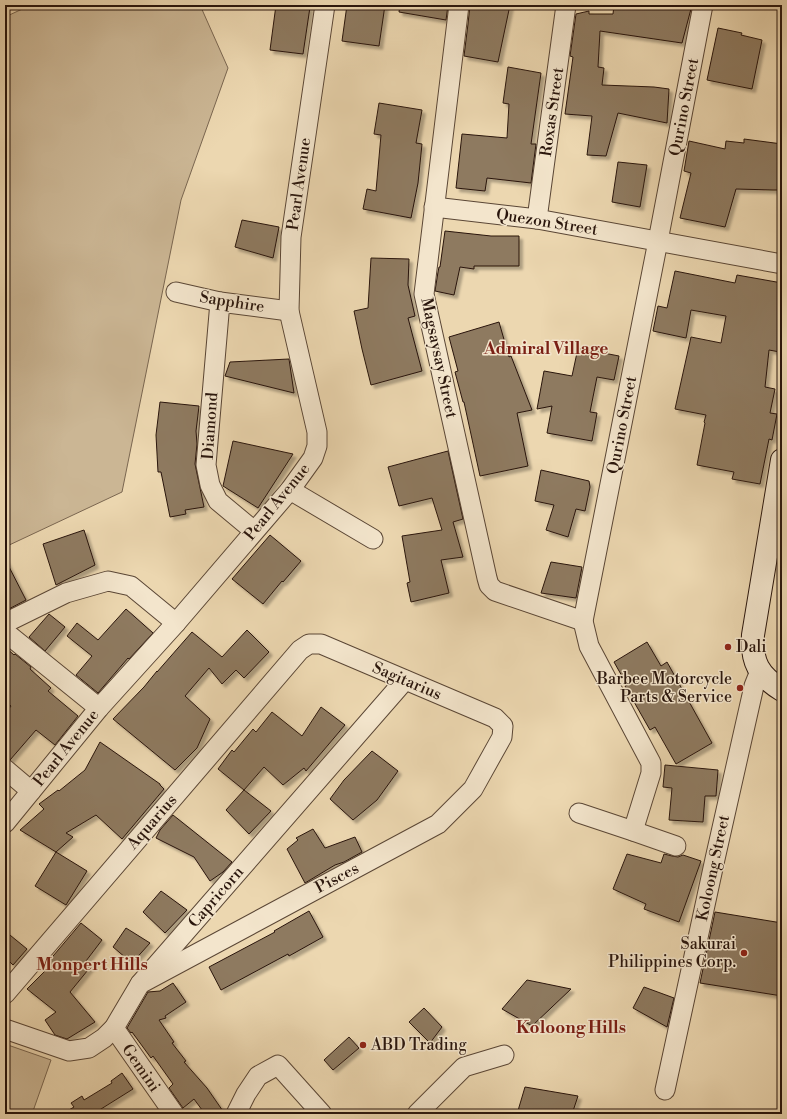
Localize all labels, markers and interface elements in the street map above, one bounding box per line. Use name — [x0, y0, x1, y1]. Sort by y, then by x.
street label: Qurino Street — [665, 56, 703, 158]
street label: Roxas Street — [536, 66, 568, 158]
street label: Pearl Avenue — [283, 136, 315, 232]
street label: Quezon Street — [495, 204, 600, 240]
street label: Sapphire — [198, 287, 266, 317]
street label: Magsaysay Street — [416, 296, 462, 420]
district label: Admiral Village — [483, 338, 608, 360]
street label: Qurino Street — [603, 374, 641, 476]
street label: Diamond — [198, 392, 222, 460]
street label: Pearl Avenue — [240, 459, 314, 545]
place label: Dali — [736, 637, 767, 657]
marker: Dali — [723, 642, 733, 652]
street label: Sagitarius — [369, 657, 445, 705]
place label: Barbee Motorcycle Parts & Service — [596, 669, 732, 707]
marker: Barbee Motorcycle Parts & Service — [735, 683, 745, 693]
street label: Pearl Avenue — [29, 705, 103, 791]
street label: Aquarius — [122, 790, 181, 854]
street label: Koloong Street — [692, 813, 734, 923]
street label: Pisces — [312, 858, 362, 898]
street label: Capricorn — [184, 862, 248, 932]
place label: Sakurai Philippines Corp. — [608, 934, 736, 972]
marker: Sakurai Philippines Corp. — [739, 948, 749, 958]
district label: Monpert Hills — [36, 954, 148, 976]
district label: Koloong Hills — [516, 1017, 626, 1039]
place label: ABD Trading — [370, 1035, 467, 1055]
street label: Gemini — [117, 1040, 165, 1096]
marker: ABD Trading — [358, 1040, 368, 1050]

